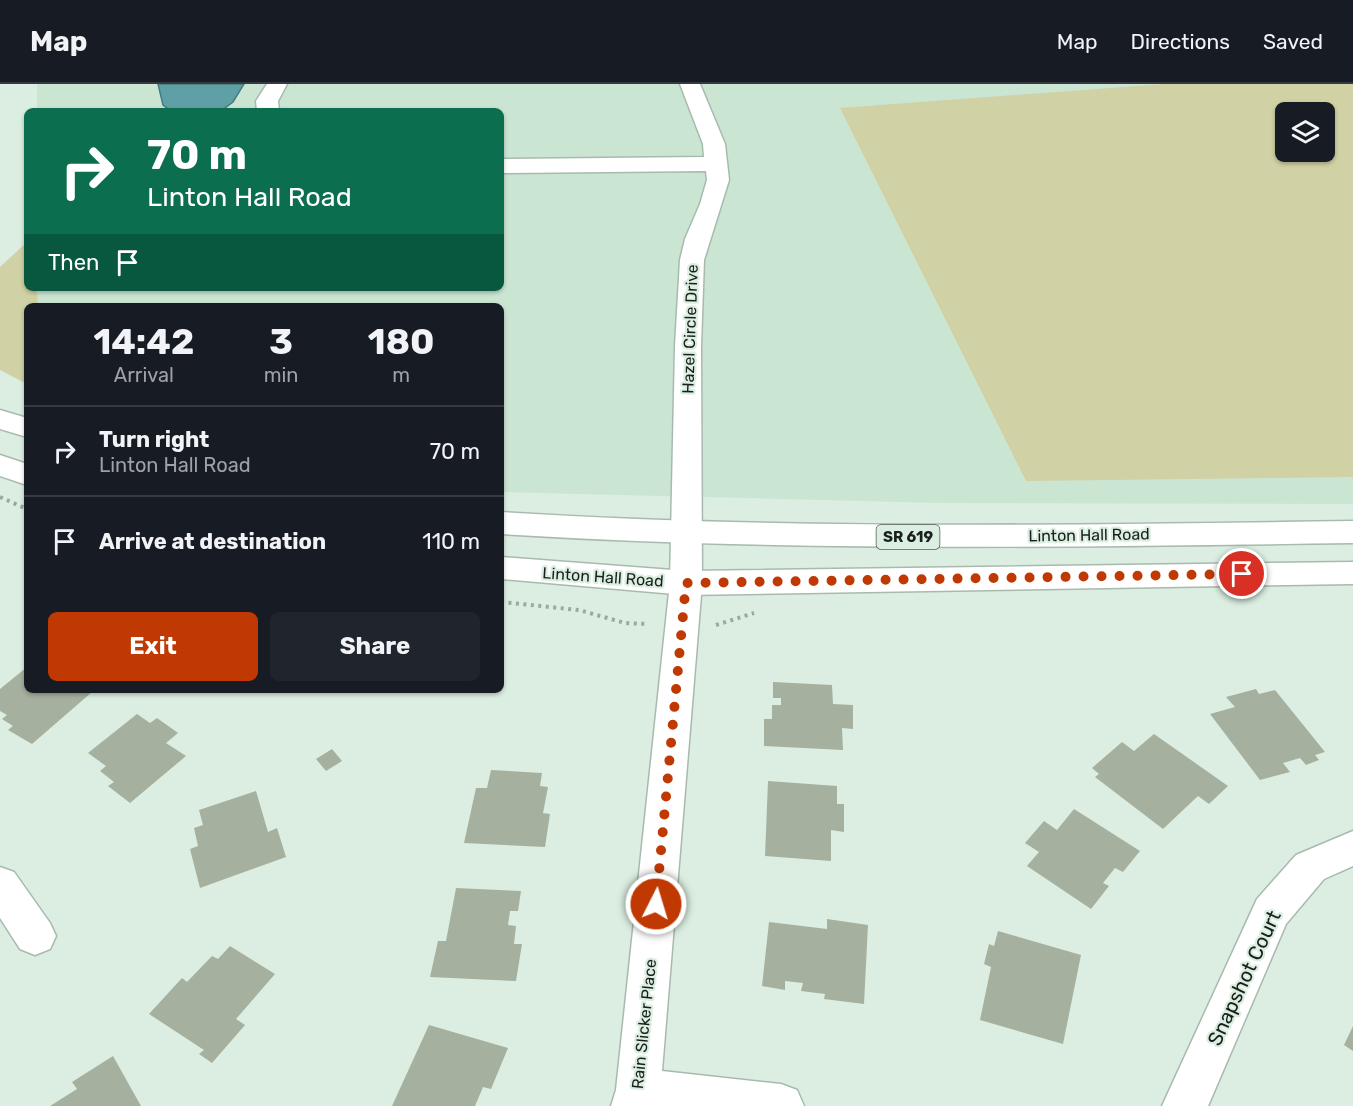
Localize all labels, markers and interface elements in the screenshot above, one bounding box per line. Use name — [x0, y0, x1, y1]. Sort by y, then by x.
text: Map — [30, 25, 87, 58]
text: Map — [1057, 29, 1098, 54]
text: Directions — [1131, 29, 1230, 54]
text: Saved — [1263, 29, 1323, 54]
map controls — [1275, 102, 1335, 162]
button: layers — [1275, 102, 1335, 162]
text: 70 m — [147, 130, 247, 180]
icon: right — [48, 132, 126, 210]
text: Linton Hall Road — [147, 181, 352, 213]
icon: arrive — [111, 246, 144, 279]
text: Then — [48, 249, 99, 276]
street label: Hazel Circle Drive — [678, 264, 702, 394]
text: 14:42 — [93, 320, 194, 363]
text: 3 — [269, 320, 293, 363]
text: 180 — [368, 320, 435, 363]
text: Arrival — [114, 363, 174, 387]
text: min — [264, 363, 298, 387]
text: m — [392, 363, 410, 387]
text: Turn right — [99, 426, 209, 453]
icon: right — [48, 435, 81, 468]
text: 70 m — [430, 438, 480, 465]
text: Linton Hall Road — [99, 453, 251, 477]
street label: Linton Hall Road — [1028, 524, 1150, 546]
icon: arrive — [48, 525, 81, 558]
road number: SR 619 — [876, 525, 940, 549]
text: Arrive at destination — [99, 528, 326, 555]
text: 110 m — [422, 528, 480, 555]
pin — [1216, 548, 1267, 599]
icon: arrive — [1225, 557, 1258, 590]
street label: Linton Hall Road — [542, 563, 664, 591]
button: Exit — [48, 612, 258, 681]
button: Share — [270, 612, 480, 681]
position arrow — [624, 872, 688, 936]
street label: Snapshot Court — [1202, 906, 1286, 1049]
street label: Rain Slicker Place — [628, 958, 660, 1090]

